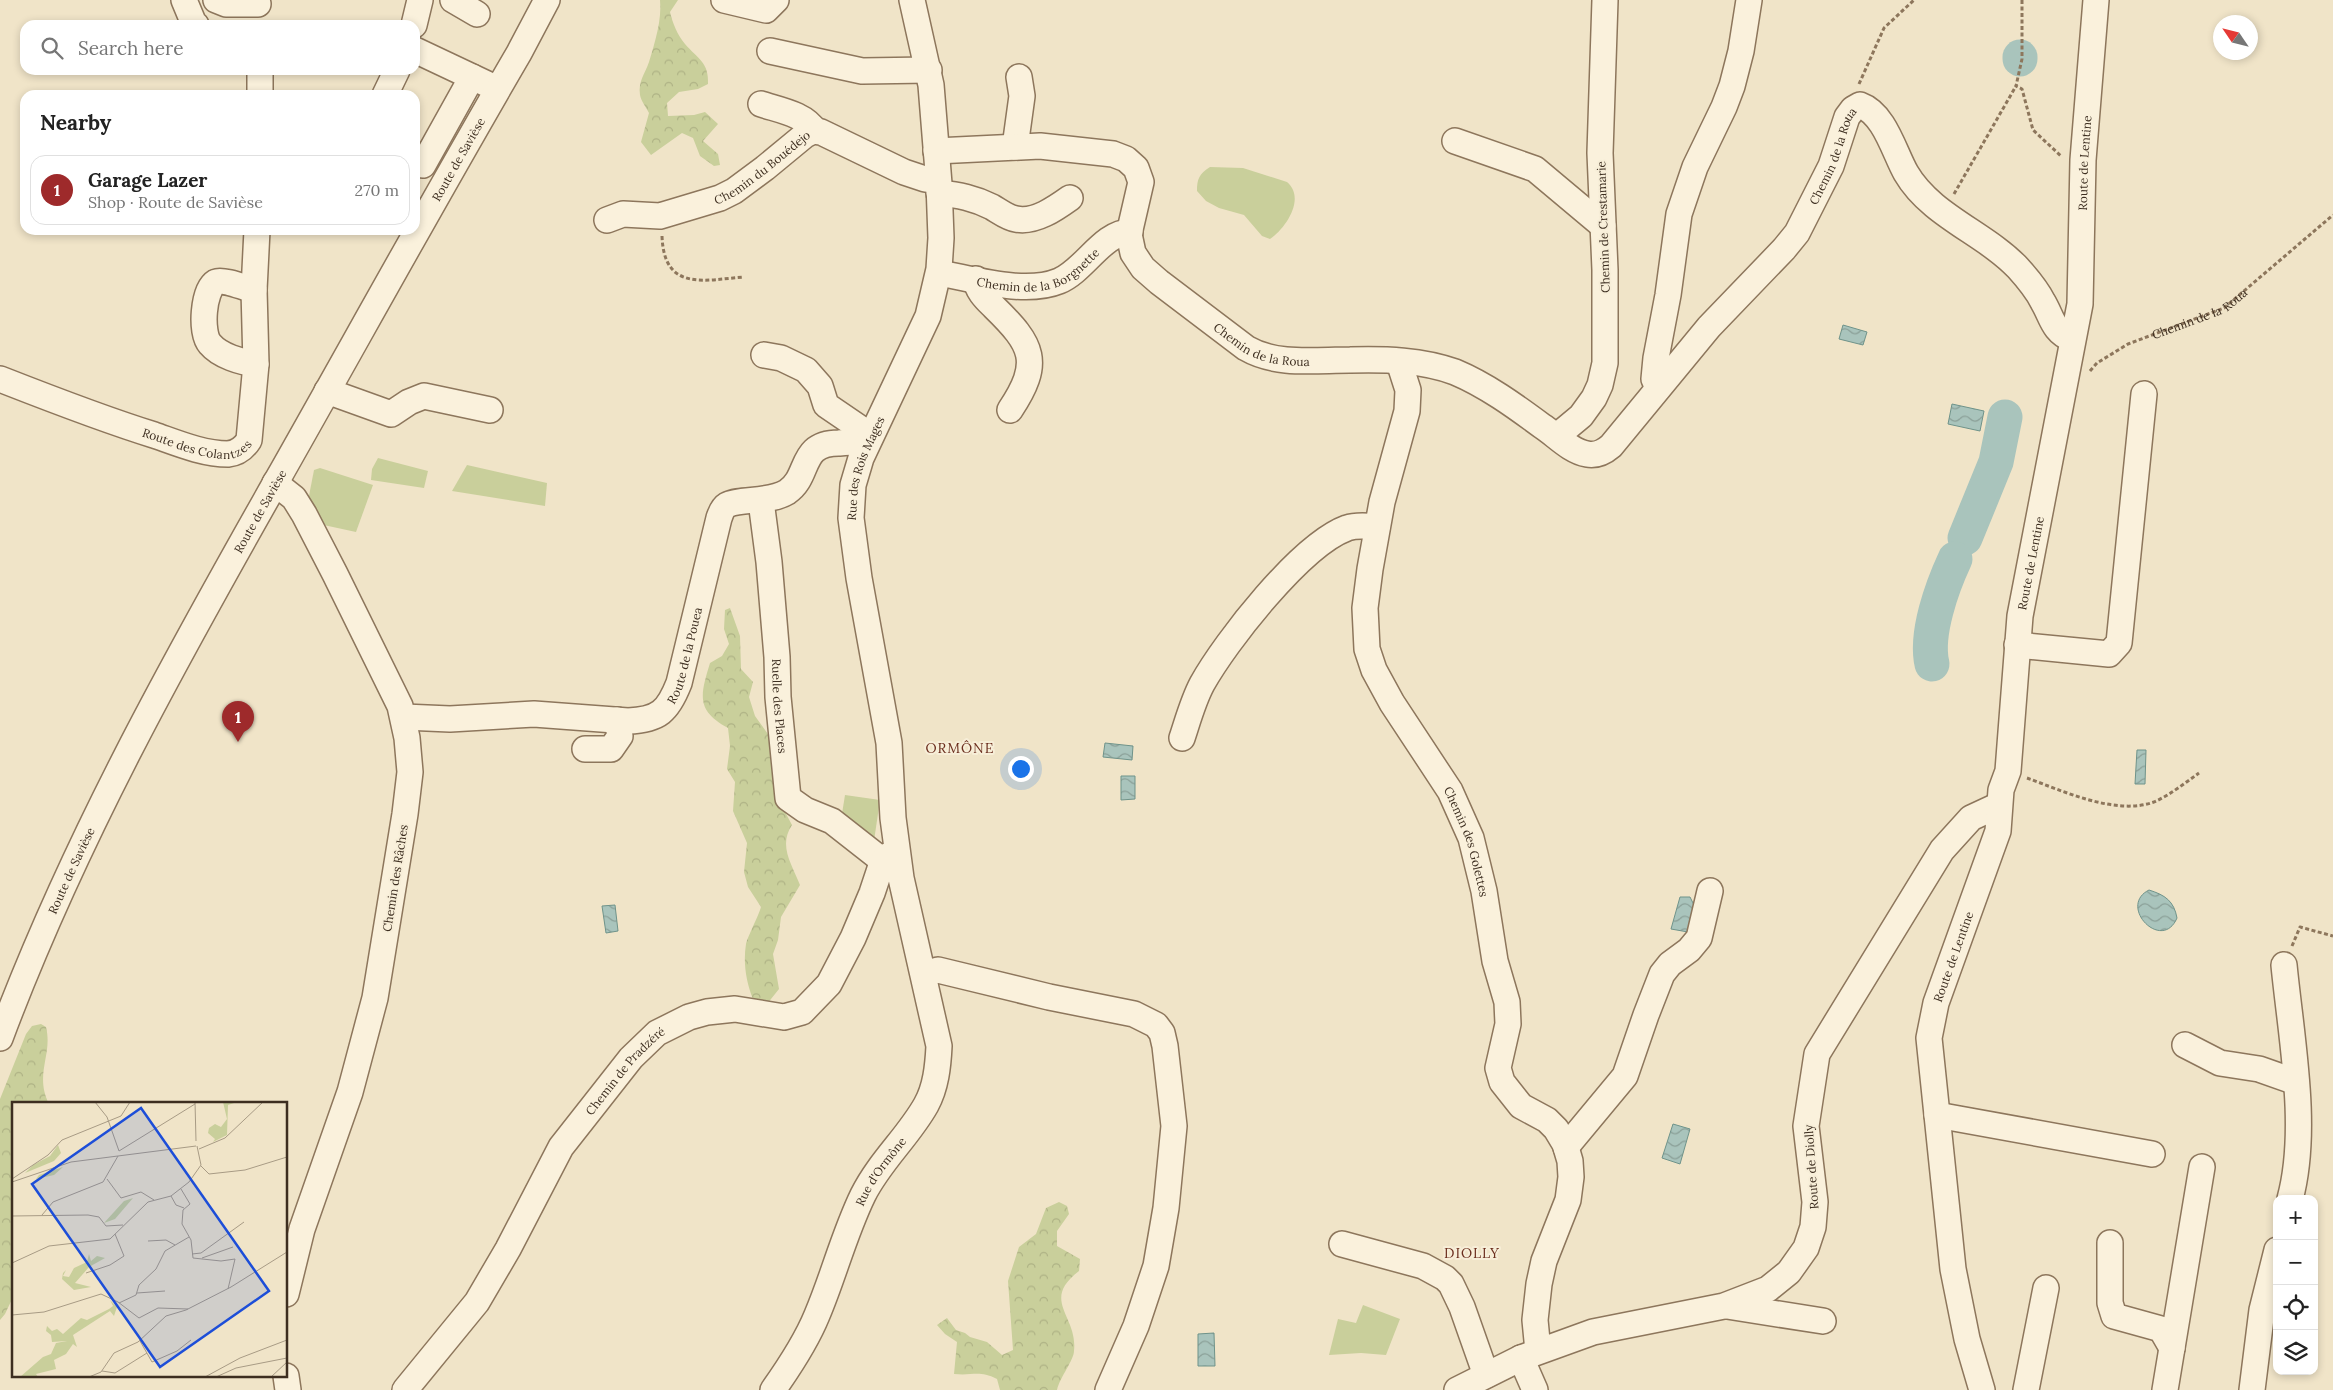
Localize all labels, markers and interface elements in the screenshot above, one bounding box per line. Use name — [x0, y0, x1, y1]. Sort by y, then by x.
north arrow — [2213, 15, 2258, 60]
search box — [20, 20, 420, 75]
icon: search — [38, 34, 66, 62]
text: Search here — [78, 36, 184, 60]
street label: Chemin de la Roua — [1805, 104, 1859, 207]
text: Nearby — [40, 109, 111, 136]
street label: Route de Savièse — [428, 114, 488, 204]
street label: Route de Lentine — [2074, 114, 2094, 211]
street label: Chemin du Bouédejo — [712, 126, 812, 207]
street label: Chemin de Crestamarie — [1593, 160, 1613, 293]
text: Garage Lazer — [88, 168, 207, 192]
text: 1 — [54, 180, 60, 200]
text: 270 m — [355, 180, 399, 200]
text: Shop · Route de Savièse — [88, 192, 263, 212]
street label: Chemin de la Borgnette — [976, 244, 1102, 294]
street label: Chemin de la Roua — [2150, 284, 2250, 342]
street label: Chemin de la Roua — [1211, 319, 1310, 368]
street label: Rue des Rois Mages — [843, 413, 887, 521]
street label: Route des Colantzes — [141, 424, 255, 462]
street label: Route de Savièse — [230, 466, 289, 556]
street label: Route de Lentine — [2014, 514, 2047, 611]
street label: Route de la Pouea — [663, 605, 705, 706]
street label: Ruelle des Places — [770, 658, 791, 754]
pin: 1 — [222, 701, 254, 742]
district label: ORMÔNE — [926, 739, 994, 757]
your location — [1008, 756, 1034, 782]
street label: Chemin des Golettes — [1441, 783, 1492, 898]
street label: Chemin des Râches — [379, 823, 411, 933]
street label: Route de Savièse — [44, 824, 98, 916]
street label: Route de Lentine — [1930, 909, 1976, 1004]
street label: Chemin de Pradzéré — [582, 1023, 667, 1118]
inset map — [12, 1102, 288, 1378]
street label: Route de Diolly — [1801, 1123, 1821, 1210]
street label: Rue d'Ormône — [852, 1133, 909, 1208]
map controls — [2273, 1195, 2318, 1375]
button: + — [2273, 1195, 2318, 1240]
button: − — [2273, 1240, 2318, 1285]
district label: DIOLLY — [1444, 1244, 1500, 1262]
button: locate — [2273, 1285, 2318, 1330]
button: layers — [2273, 1330, 2318, 1375]

